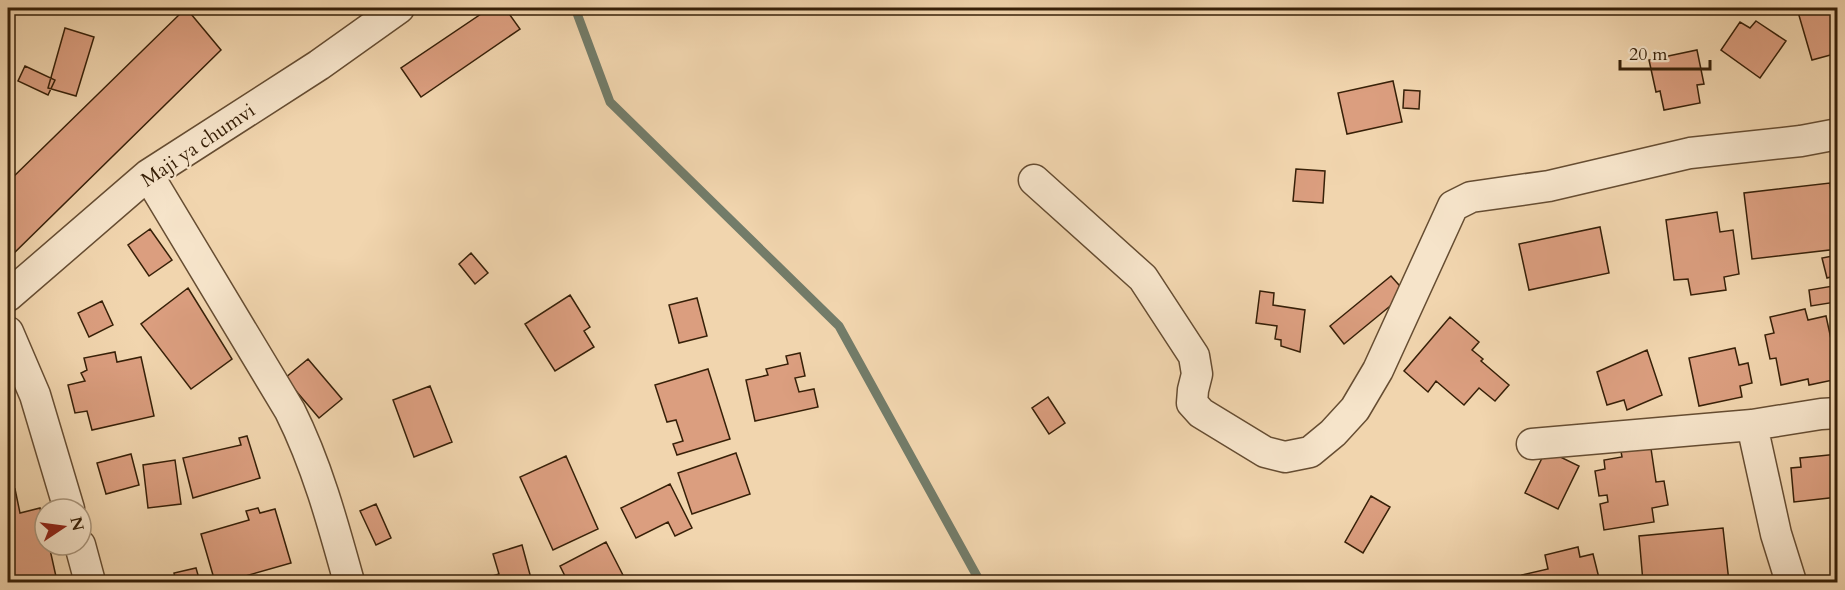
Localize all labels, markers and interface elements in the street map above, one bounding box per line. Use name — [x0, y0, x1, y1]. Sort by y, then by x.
scale bar — [1620, 33, 1710, 71]
text: 20 m — [1629, 42, 1668, 67]
street label: Maji ya chumvi — [136, 97, 261, 193]
north arrow — [33, 497, 93, 557]
text: N — [64, 515, 89, 533]

